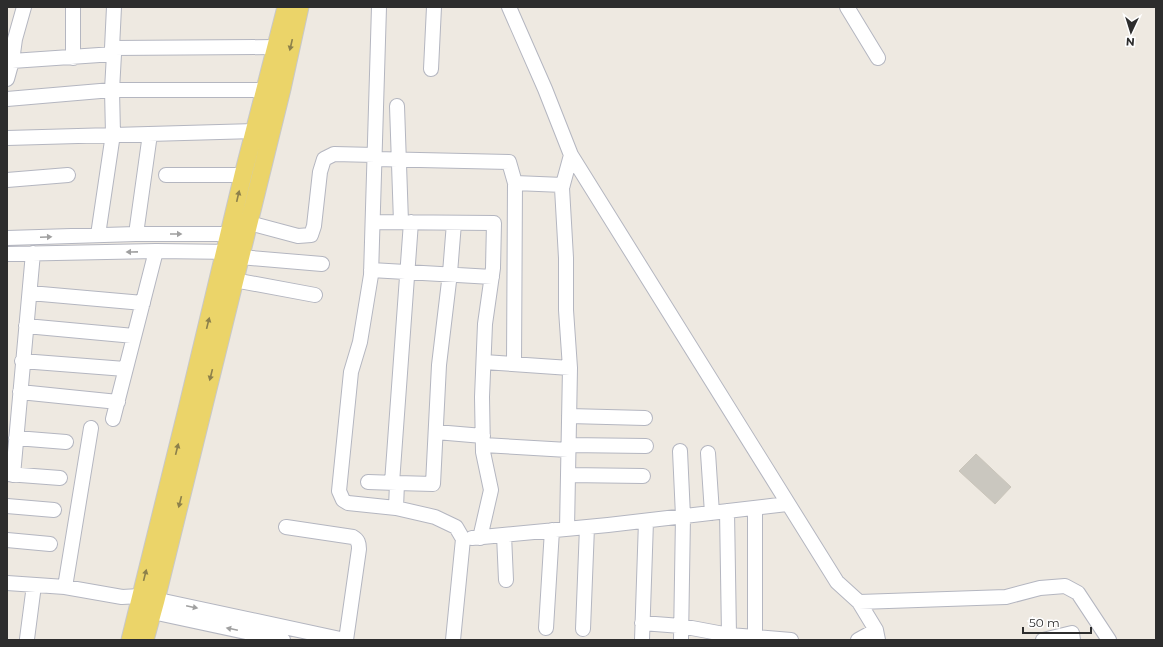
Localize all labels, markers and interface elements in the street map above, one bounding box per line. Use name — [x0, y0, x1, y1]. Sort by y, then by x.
north arrow — [1111, 12, 1151, 52]
text: N — [1125, 35, 1135, 49]
one-way arrow — [288, 39, 294, 51]
one-way arrow — [235, 190, 241, 202]
one-way arrow — [170, 231, 183, 237]
one-way arrow — [40, 233, 52, 240]
one-way arrow — [125, 249, 138, 255]
one-way arrow — [206, 316, 212, 329]
one-way arrow — [208, 370, 214, 382]
one-way arrow — [175, 443, 181, 455]
one-way arrow — [177, 495, 183, 508]
one-way arrow — [143, 569, 149, 581]
one-way arrow — [186, 605, 198, 611]
scale bar — [1023, 609, 1091, 635]
text: 50 m — [1029, 615, 1060, 630]
one-way arrow — [225, 625, 238, 631]

